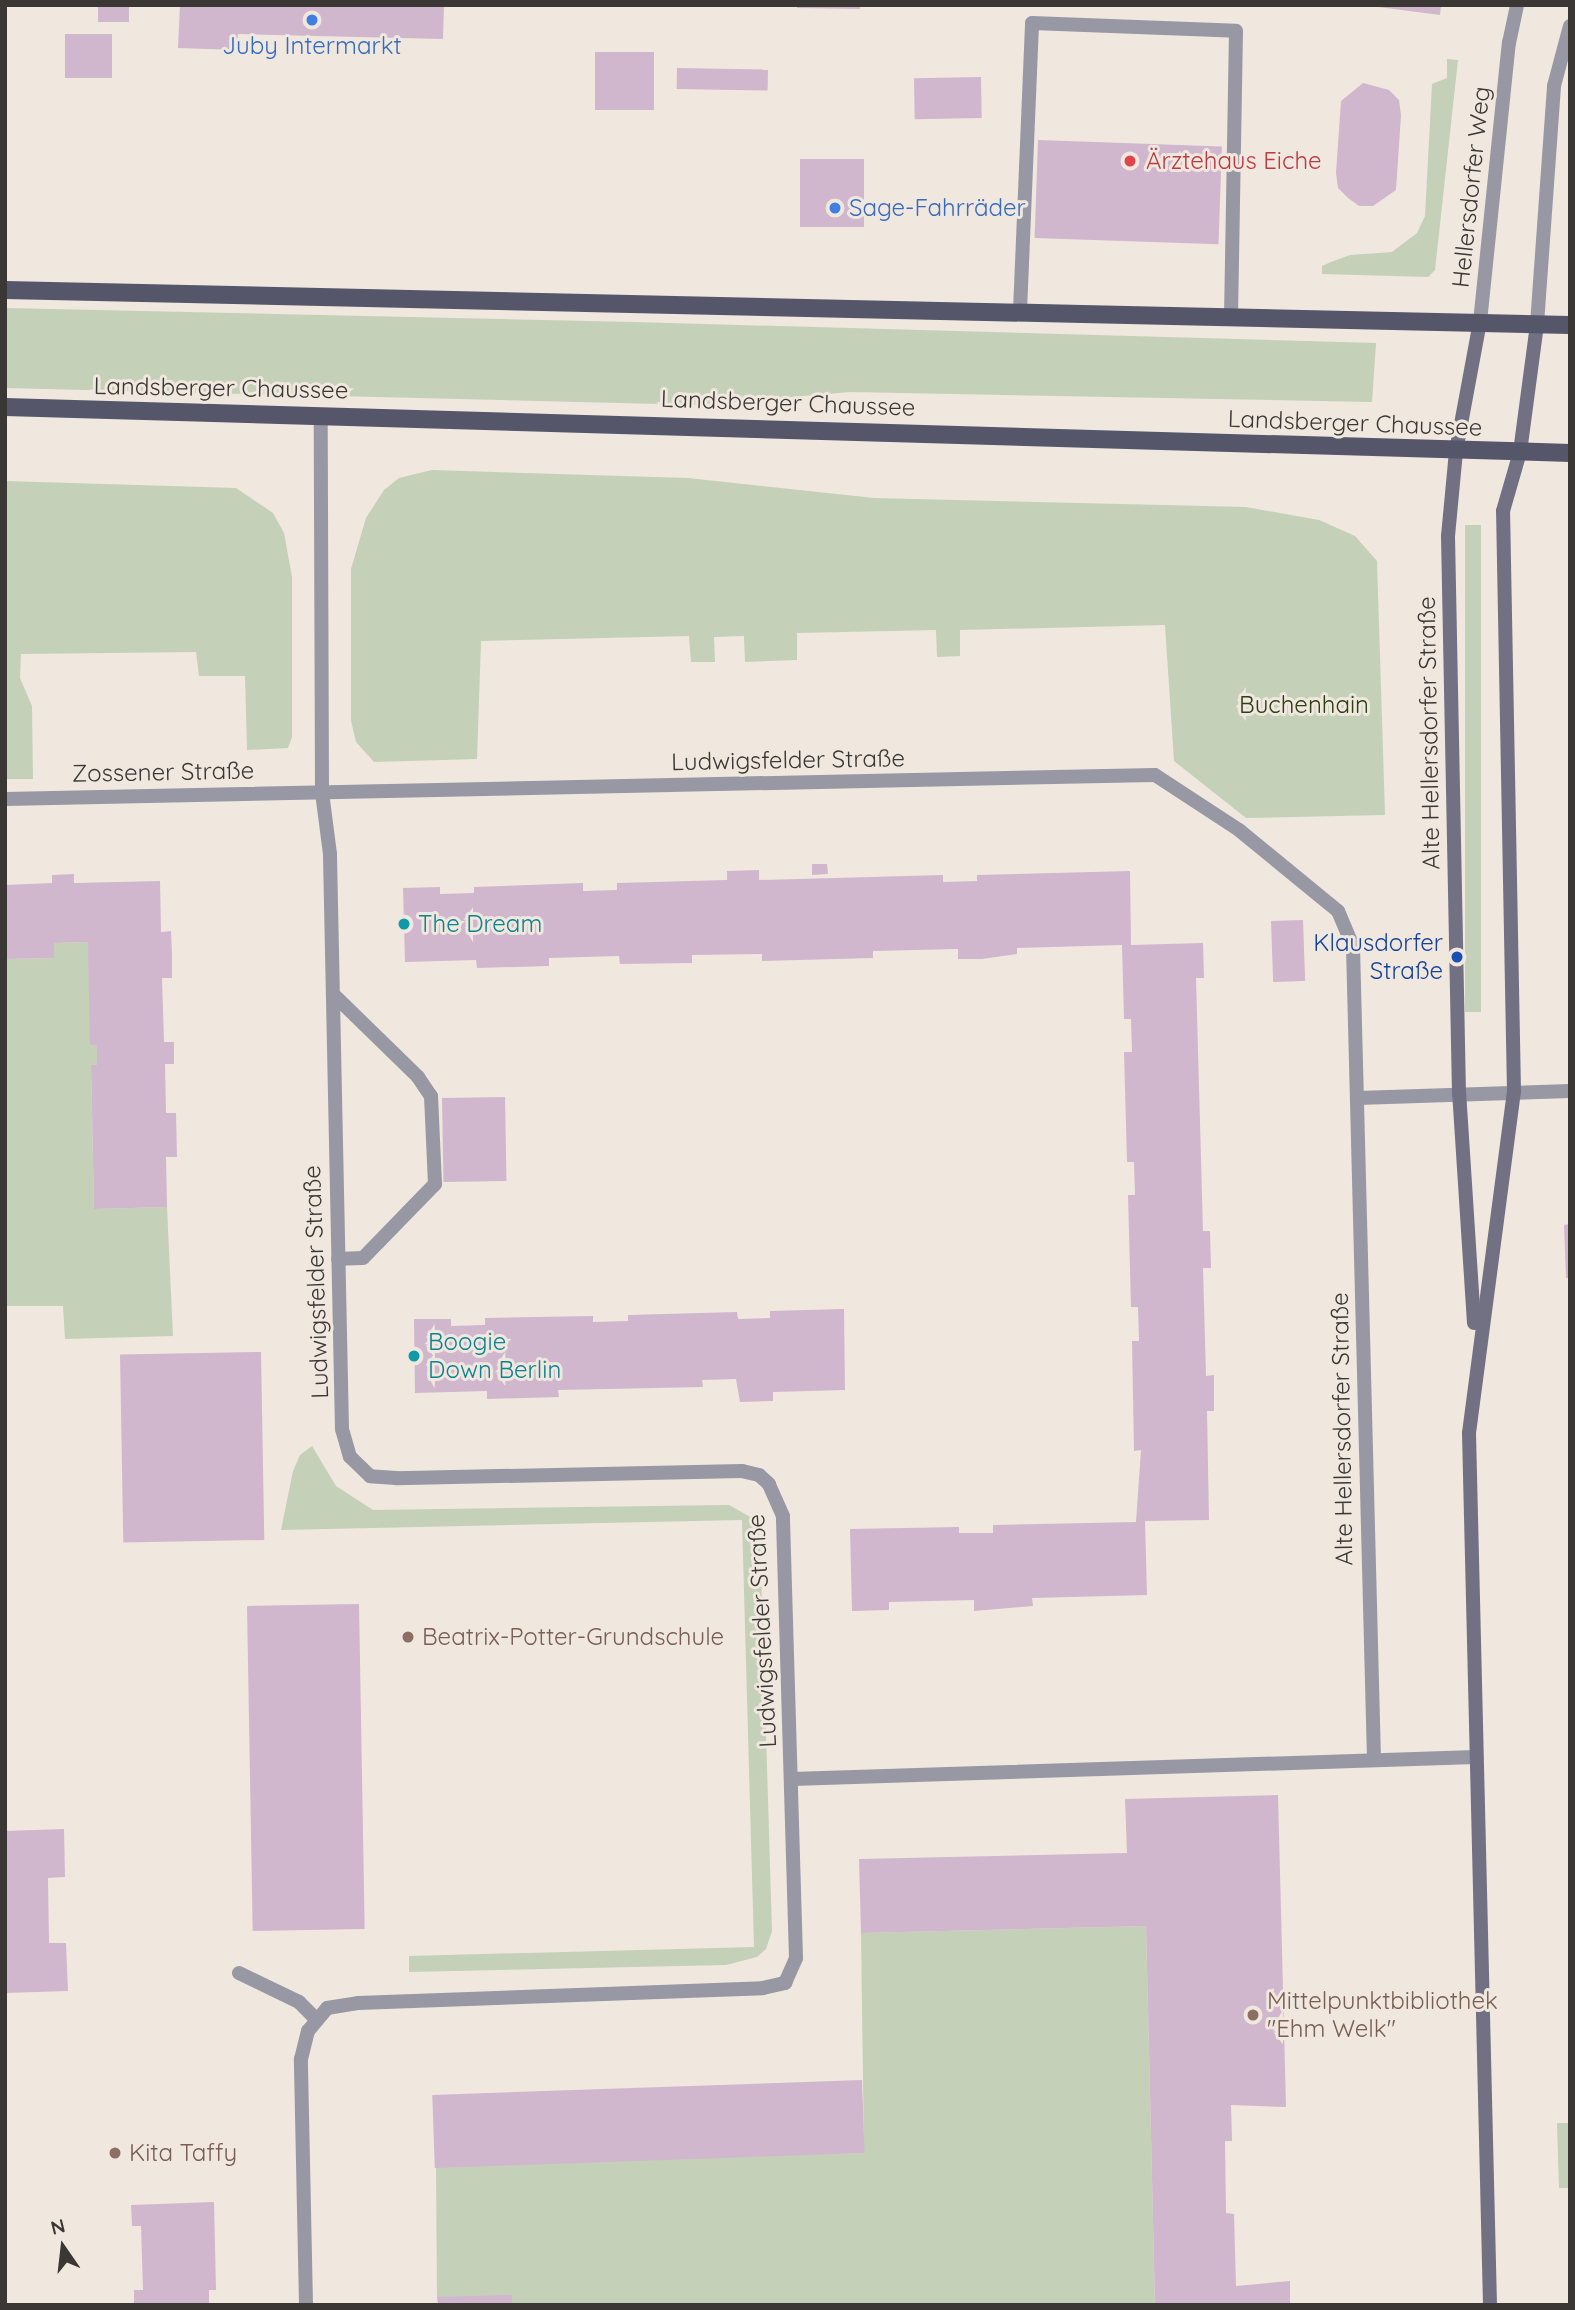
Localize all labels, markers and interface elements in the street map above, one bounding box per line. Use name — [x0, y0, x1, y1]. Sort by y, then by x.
marker: Juby Intermarkt — [304, 12, 320, 28]
place label: Juby Intermarkt — [222, 32, 402, 60]
street label: Hellersdorfer Weg — [1446, 85, 1496, 289]
place label: Ärztehaus Eiche — [1146, 147, 1322, 175]
marker: Ärztehaus Eiche — [1120, 151, 1140, 171]
place label: Sage-Fahrräder — [849, 194, 1026, 222]
marker: Sage-Fahrräder — [827, 200, 843, 216]
street label: Landsberger Chaussee — [93, 371, 349, 405]
street label: Landsberger Chaussee — [660, 384, 916, 422]
street label: Landsberger Chaussee — [1227, 404, 1483, 442]
street label: Alte Hellersdorfer Straße — [1412, 596, 1446, 870]
park label: Buchenhain — [1239, 691, 1369, 719]
street label: Ludwigsfelder Straße — [671, 744, 905, 776]
street label: Zossener Straße — [72, 756, 254, 788]
place label: The Dream — [418, 910, 542, 938]
marker: The Dream — [396, 916, 412, 932]
place label: Klausdorfer Straße — [1313, 929, 1443, 985]
marker: Klausdorfer Straße — [1449, 949, 1465, 965]
street label: Ludwigsfelder Straße — [298, 1165, 334, 1399]
street label: Alte Hellersdorfer Straße — [1325, 1292, 1359, 1566]
place label: Boogie Down Berlin — [428, 1328, 561, 1384]
marker: Boogie Down Berlin — [406, 1348, 422, 1364]
street label: Ludwigsfelder Straße — [742, 1513, 782, 1749]
place label: Beatrix-Potter-Grundschule — [422, 1623, 724, 1651]
marker: Beatrix-Potter-Grundschule — [400, 1629, 416, 1645]
place label: Mittelpunktbibliothek "Ehm Welk" — [1267, 1987, 1498, 2043]
marker: Mittelpunktbibliothek "Ehm Welk" — [1245, 2007, 1261, 2023]
place label: Kita Taffy — [129, 2139, 237, 2167]
marker: Kita Taffy — [107, 2145, 123, 2161]
north arrow — [28, 2212, 98, 2282]
text: N — [48, 2213, 68, 2240]

